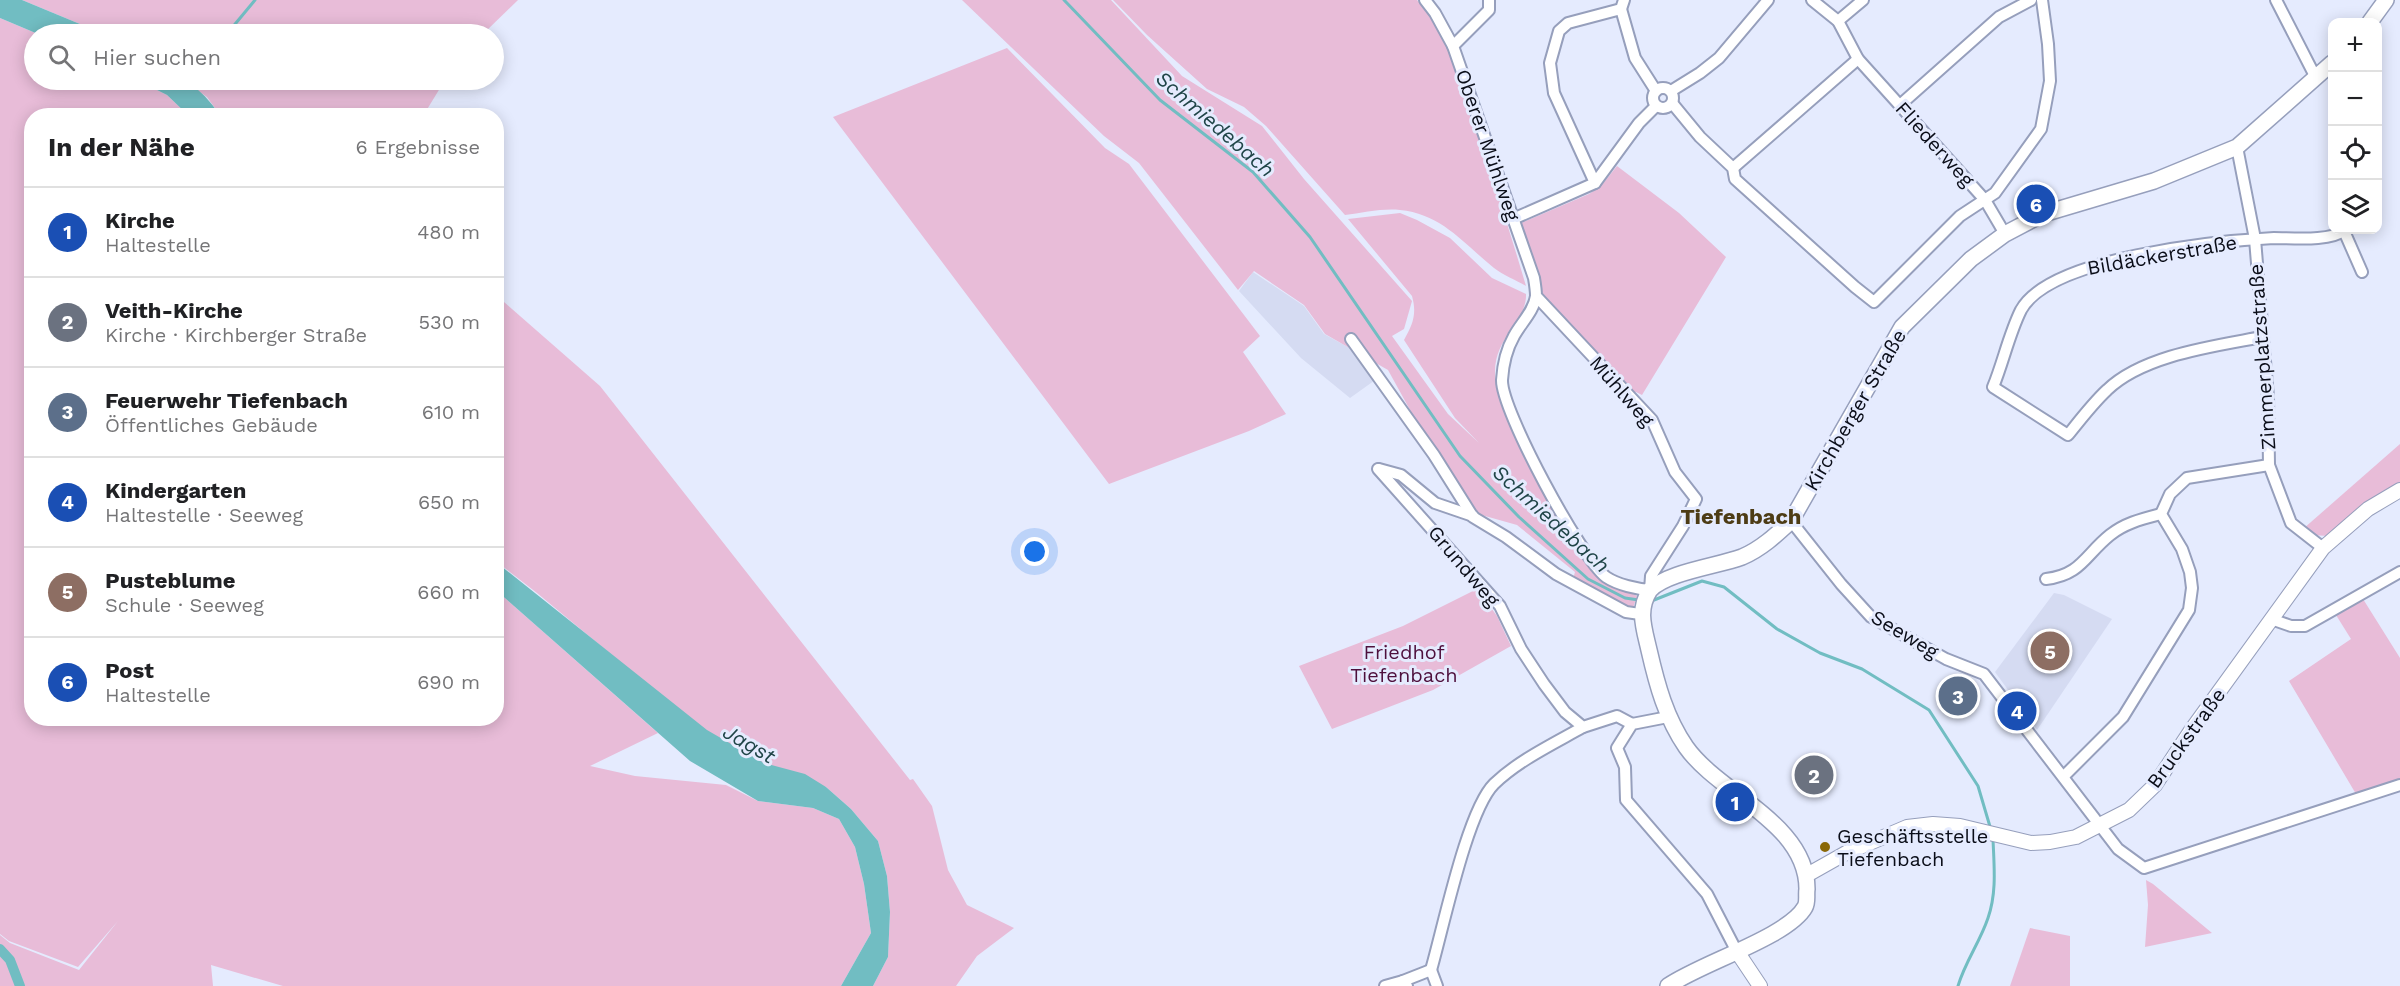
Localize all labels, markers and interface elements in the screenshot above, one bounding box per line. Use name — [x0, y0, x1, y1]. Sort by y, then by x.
map controls — [2328, 18, 2382, 234]
button: + — [2328, 18, 2382, 72]
search box — [24, 24, 504, 90]
icon: search — [45, 41, 78, 74]
text: Hier suchen — [93, 45, 221, 70]
water label: Schmiedebach — [1151, 65, 1280, 182]
street label: Oberer Mühlweg — [1451, 66, 1525, 224]
button: − — [2328, 72, 2382, 126]
street label: Fliederweg — [1891, 97, 1980, 192]
button: locate — [2328, 126, 2382, 180]
text: In der Nähe — [48, 132, 195, 162]
text: 6 Ergebnisse — [356, 135, 480, 159]
button: layers — [2328, 180, 2382, 234]
pin: 6 — [2016, 182, 2056, 226]
text: Kirche — [105, 208, 175, 233]
text: 1 — [63, 220, 72, 244]
text: 480 m — [417, 220, 480, 244]
street label: Bildäckerstraße — [2085, 230, 2239, 280]
text: Haltestelle — [105, 233, 211, 257]
street label: Zimmerplatzstraße — [2244, 263, 2280, 451]
text: Veith-Kirche — [105, 298, 243, 323]
text: 2 — [62, 310, 73, 334]
text: 530 m — [418, 310, 480, 334]
text: Kirche · Kirchberger Straße — [105, 323, 367, 347]
street label: Kirchberger Straße — [1799, 325, 1911, 495]
street label: Mühlweg — [1585, 351, 1660, 432]
text: Feuerwehr Tiefenbach — [105, 388, 348, 413]
text: 3 — [62, 400, 73, 424]
text: 610 m — [422, 400, 480, 424]
text: Öffentliches Gebäude — [105, 413, 318, 437]
water label: Schmiedebach — [1488, 459, 1615, 578]
text: Kindergarten — [105, 478, 246, 503]
text: 4 — [61, 490, 74, 514]
text: 650 m — [418, 490, 480, 514]
text: Haltestelle · Seeweg — [105, 503, 303, 527]
district label: Tiefenbach — [1680, 504, 1802, 529]
street label: Grundweg — [1423, 521, 1505, 612]
your location — [1020, 537, 1049, 566]
text: Pusteblume — [105, 568, 235, 593]
text: 5 — [62, 580, 73, 604]
text: 660 m — [417, 580, 480, 604]
text: Schule · Seeweg — [105, 593, 264, 617]
street label: Seeweg — [1867, 605, 1943, 664]
pin: 5 — [2030, 628, 2070, 674]
park label: Friedhof Tiefenbach — [1350, 640, 1458, 687]
text: Post — [105, 658, 154, 683]
text: 6 — [61, 670, 74, 694]
text: 690 m — [417, 670, 480, 694]
pin: 3 — [1938, 674, 1978, 718]
text: Haltestelle — [105, 683, 211, 707]
street label: Bruckstraße — [2142, 683, 2230, 793]
pin: 4 — [1998, 688, 2036, 734]
water label: Jagst — [719, 719, 780, 769]
pin: 2 — [1794, 752, 1834, 798]
pin: 1 — [1716, 780, 1754, 824]
place label: Geschäftsstelle Tiefenbach — [1837, 824, 1988, 871]
marker: Geschäftsstelle Tiefenbach — [1818, 840, 1832, 854]

